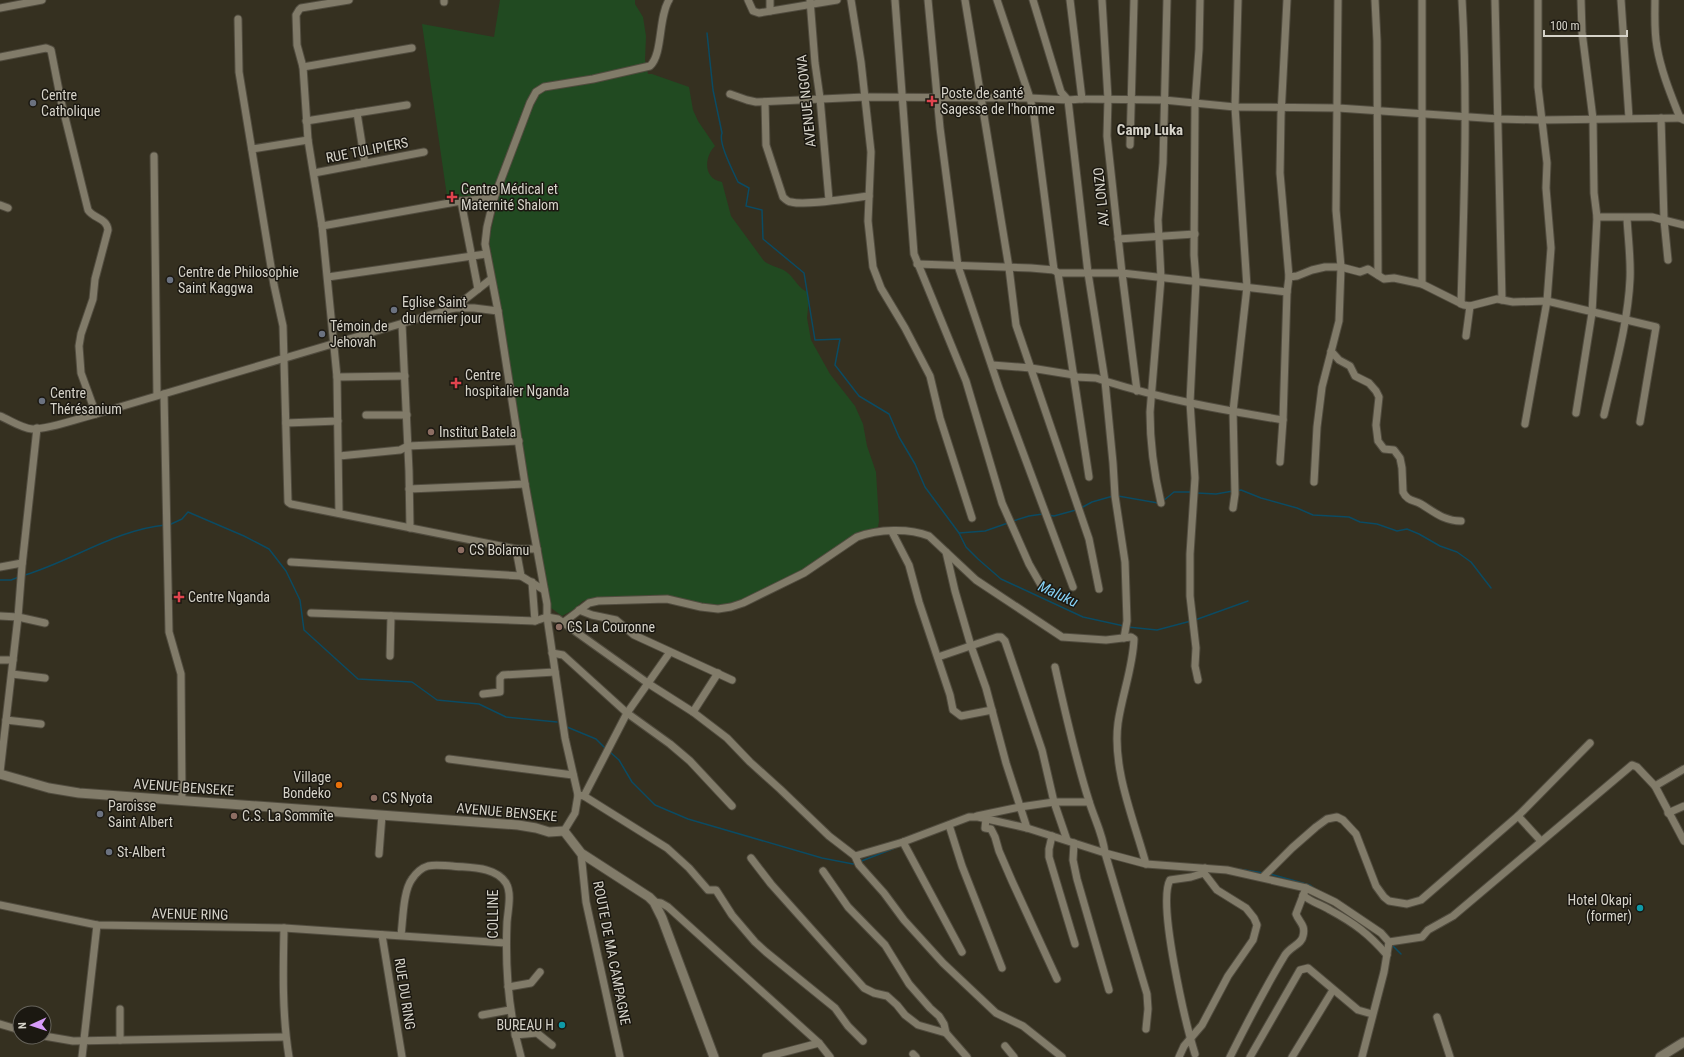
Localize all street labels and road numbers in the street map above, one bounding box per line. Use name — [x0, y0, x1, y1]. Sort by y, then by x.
street label: AVENUE NGOWA — [793, 54, 819, 148]
street label: RUE TULIPIERS — [325, 134, 409, 166]
street label: AV. LONZO — [1090, 167, 1112, 227]
street label: AVENUE BENSEKE — [133, 775, 235, 799]
street label: AVENUE BENSEKE — [456, 800, 558, 824]
street label: ROUTE DE MA CAMPAGNE — [590, 880, 634, 1027]
street label: COLLINE — [485, 890, 501, 938]
street label: AVENUE RING — [151, 905, 229, 923]
street label: RUE DU RING — [391, 957, 419, 1031]

